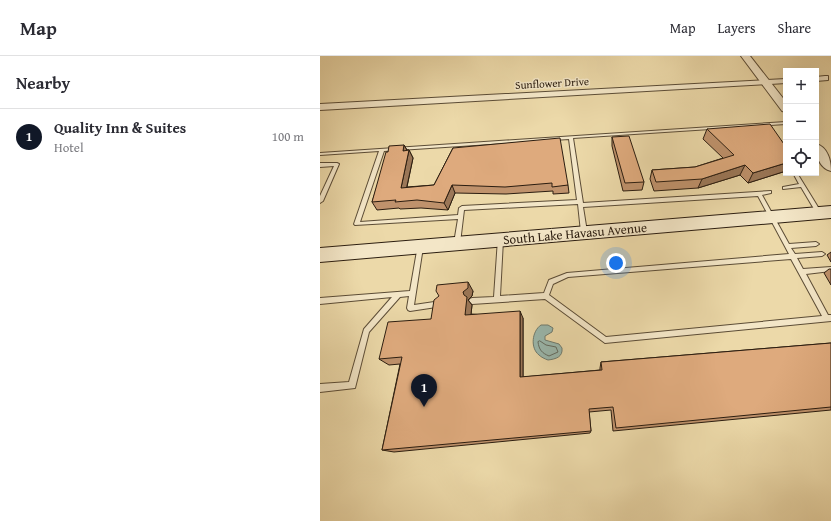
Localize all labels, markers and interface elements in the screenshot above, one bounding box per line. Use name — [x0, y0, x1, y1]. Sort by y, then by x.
text: Map — [20, 14, 57, 42]
text: Map — [670, 18, 696, 38]
text: Layers — [718, 18, 756, 38]
text: Share — [778, 18, 811, 38]
map controls — [783, 68, 819, 176]
button: + — [783, 68, 819, 104]
text: Nearby — [16, 70, 70, 95]
street label: Sunflower Drive — [515, 73, 589, 93]
button: − — [783, 104, 819, 140]
text: Quality Inn & Suites — [54, 117, 186, 138]
text: 1 — [26, 127, 32, 146]
text: 100 m — [272, 127, 304, 146]
text: Hotel — [54, 138, 84, 157]
button: locate — [783, 140, 819, 176]
street label: South Lake Havasu Avenue — [502, 218, 648, 249]
your location — [606, 253, 626, 273]
pin: 1 — [411, 374, 437, 407]

